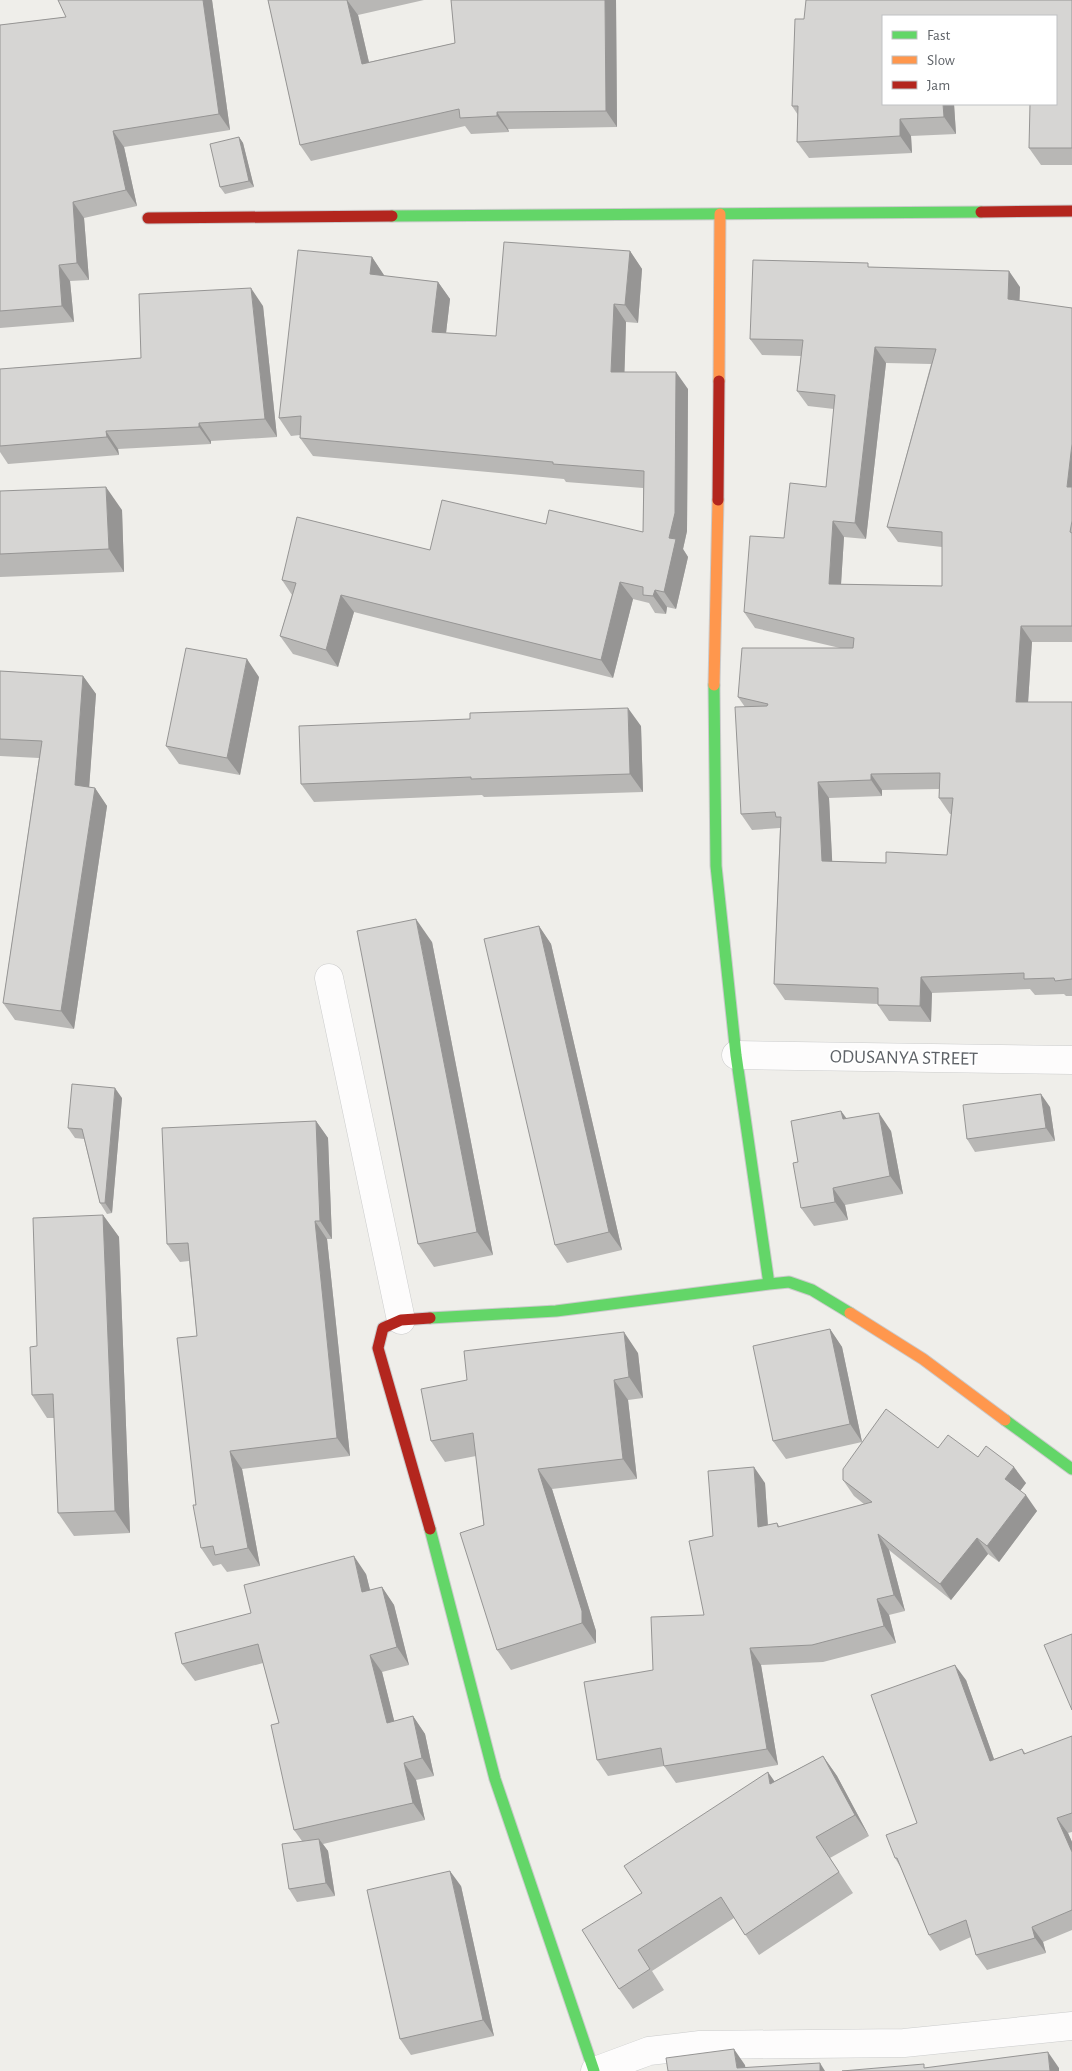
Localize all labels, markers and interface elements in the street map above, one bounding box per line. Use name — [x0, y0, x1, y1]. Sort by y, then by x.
legend — [882, 15, 1057, 105]
text: Fast — [927, 28, 951, 43]
text: Slow — [927, 53, 955, 68]
text: Jam — [927, 78, 950, 93]
street label: ODUSANYA STREET — [830, 1047, 978, 1069]

